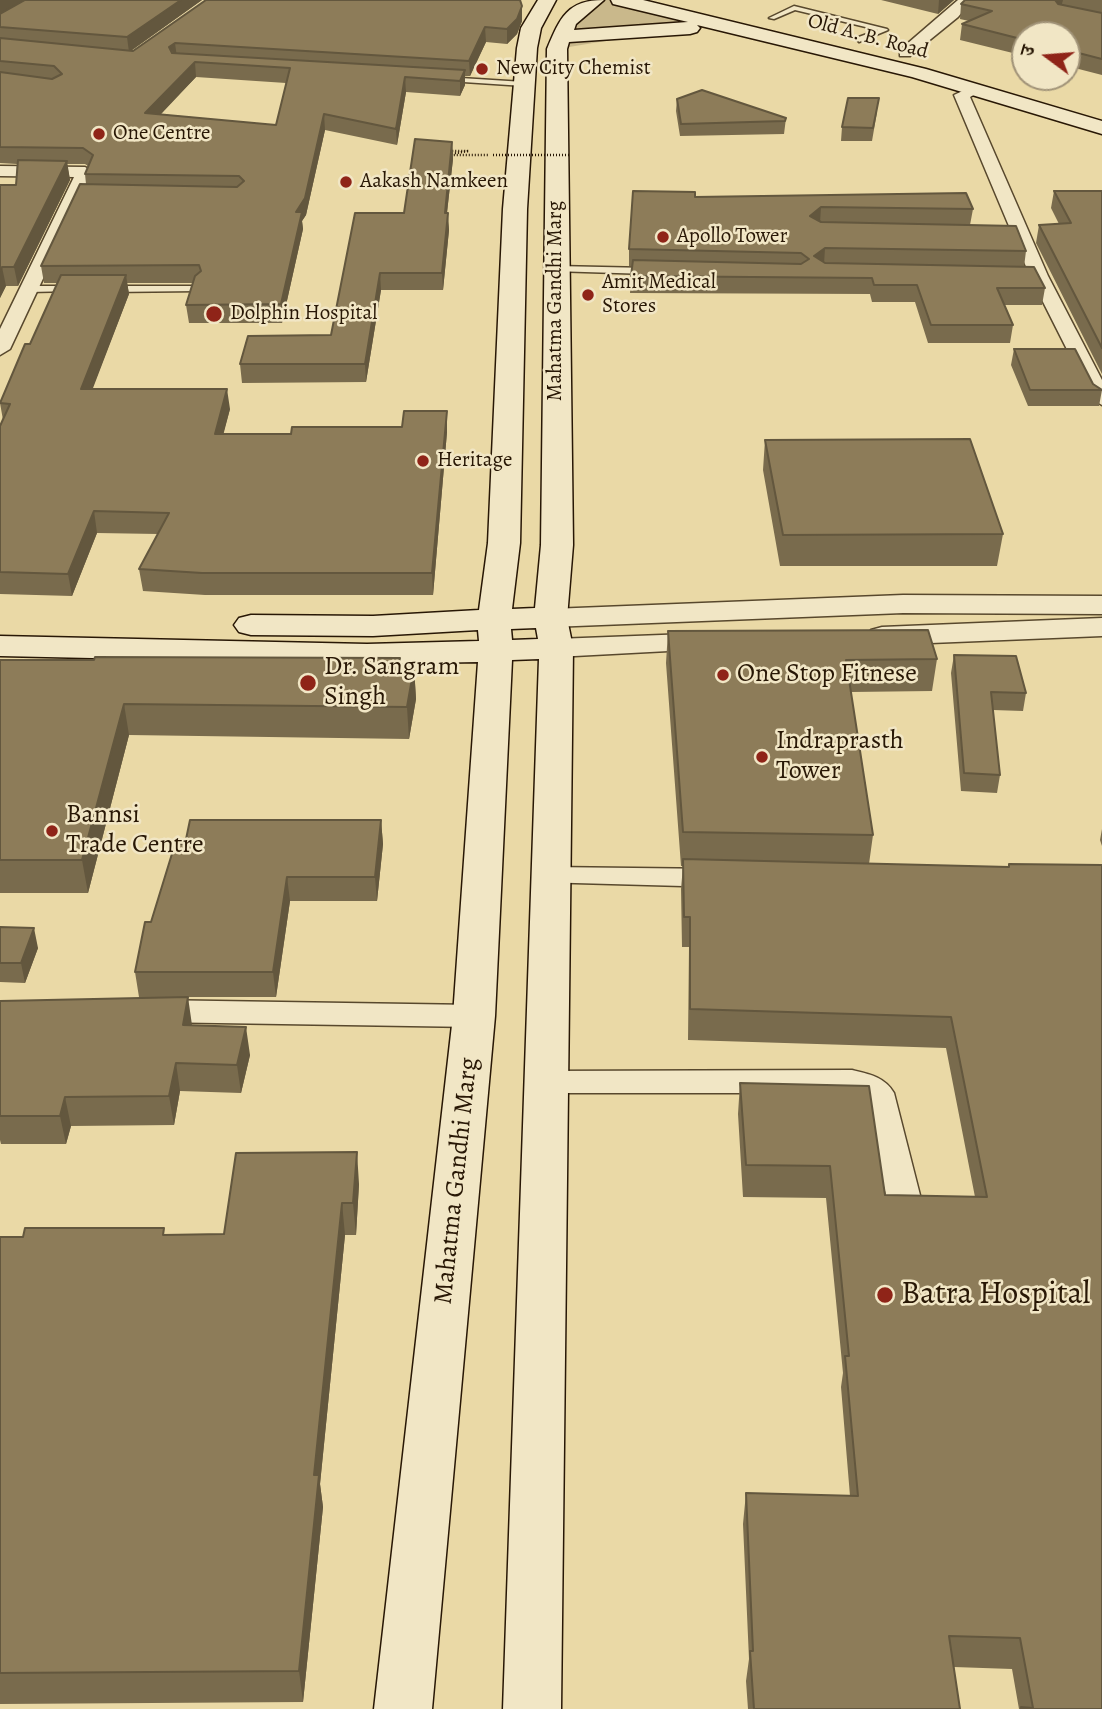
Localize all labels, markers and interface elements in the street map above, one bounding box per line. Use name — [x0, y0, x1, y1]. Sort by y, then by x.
street label: Old A. B. Road — [805, 9, 931, 65]
north arrow — [1011, 21, 1081, 91]
text: उ — [1014, 43, 1042, 59]
place label: New City Chemist — [496, 56, 651, 82]
marker: New City Chemist — [474, 61, 490, 77]
place label: One Centre — [113, 121, 210, 147]
marker: One Centre — [91, 126, 107, 142]
place label: Aakash Namkeen — [360, 169, 508, 195]
marker: Aakash Namkeen — [338, 174, 354, 190]
street label: Mahatma Gandhi Marg — [543, 201, 569, 401]
place label: Apollo Tower — [677, 224, 788, 250]
marker: Apollo Tower — [655, 229, 671, 245]
place label: Amit Medical Stores — [602, 270, 716, 320]
marker: Amit Medical Stores — [580, 287, 596, 303]
place label: Dolphin Hospital — [230, 301, 377, 327]
marker: Dolphin Hospital — [204, 304, 224, 324]
place label: Heritage — [437, 448, 512, 474]
marker: Heritage — [415, 453, 431, 469]
place label: Dr. Sangram Singh — [324, 652, 459, 714]
place label: One Stop Fitnese — [737, 659, 917, 691]
marker: One Stop Fitnese — [715, 667, 731, 683]
marker: Dr. Sangram Singh — [298, 673, 318, 693]
place label: Indraprasth Tower — [776, 726, 904, 788]
marker: Indraprasth Tower — [754, 749, 770, 765]
place label: Bannsi Trade Centre — [66, 800, 204, 862]
marker: Bannsi Trade Centre — [44, 823, 60, 839]
street label: Mahatma Gandhi Marg — [429, 1056, 485, 1306]
place label: Batra Hospital — [901, 1276, 1090, 1314]
marker: Batra Hospital — [875, 1285, 895, 1305]

